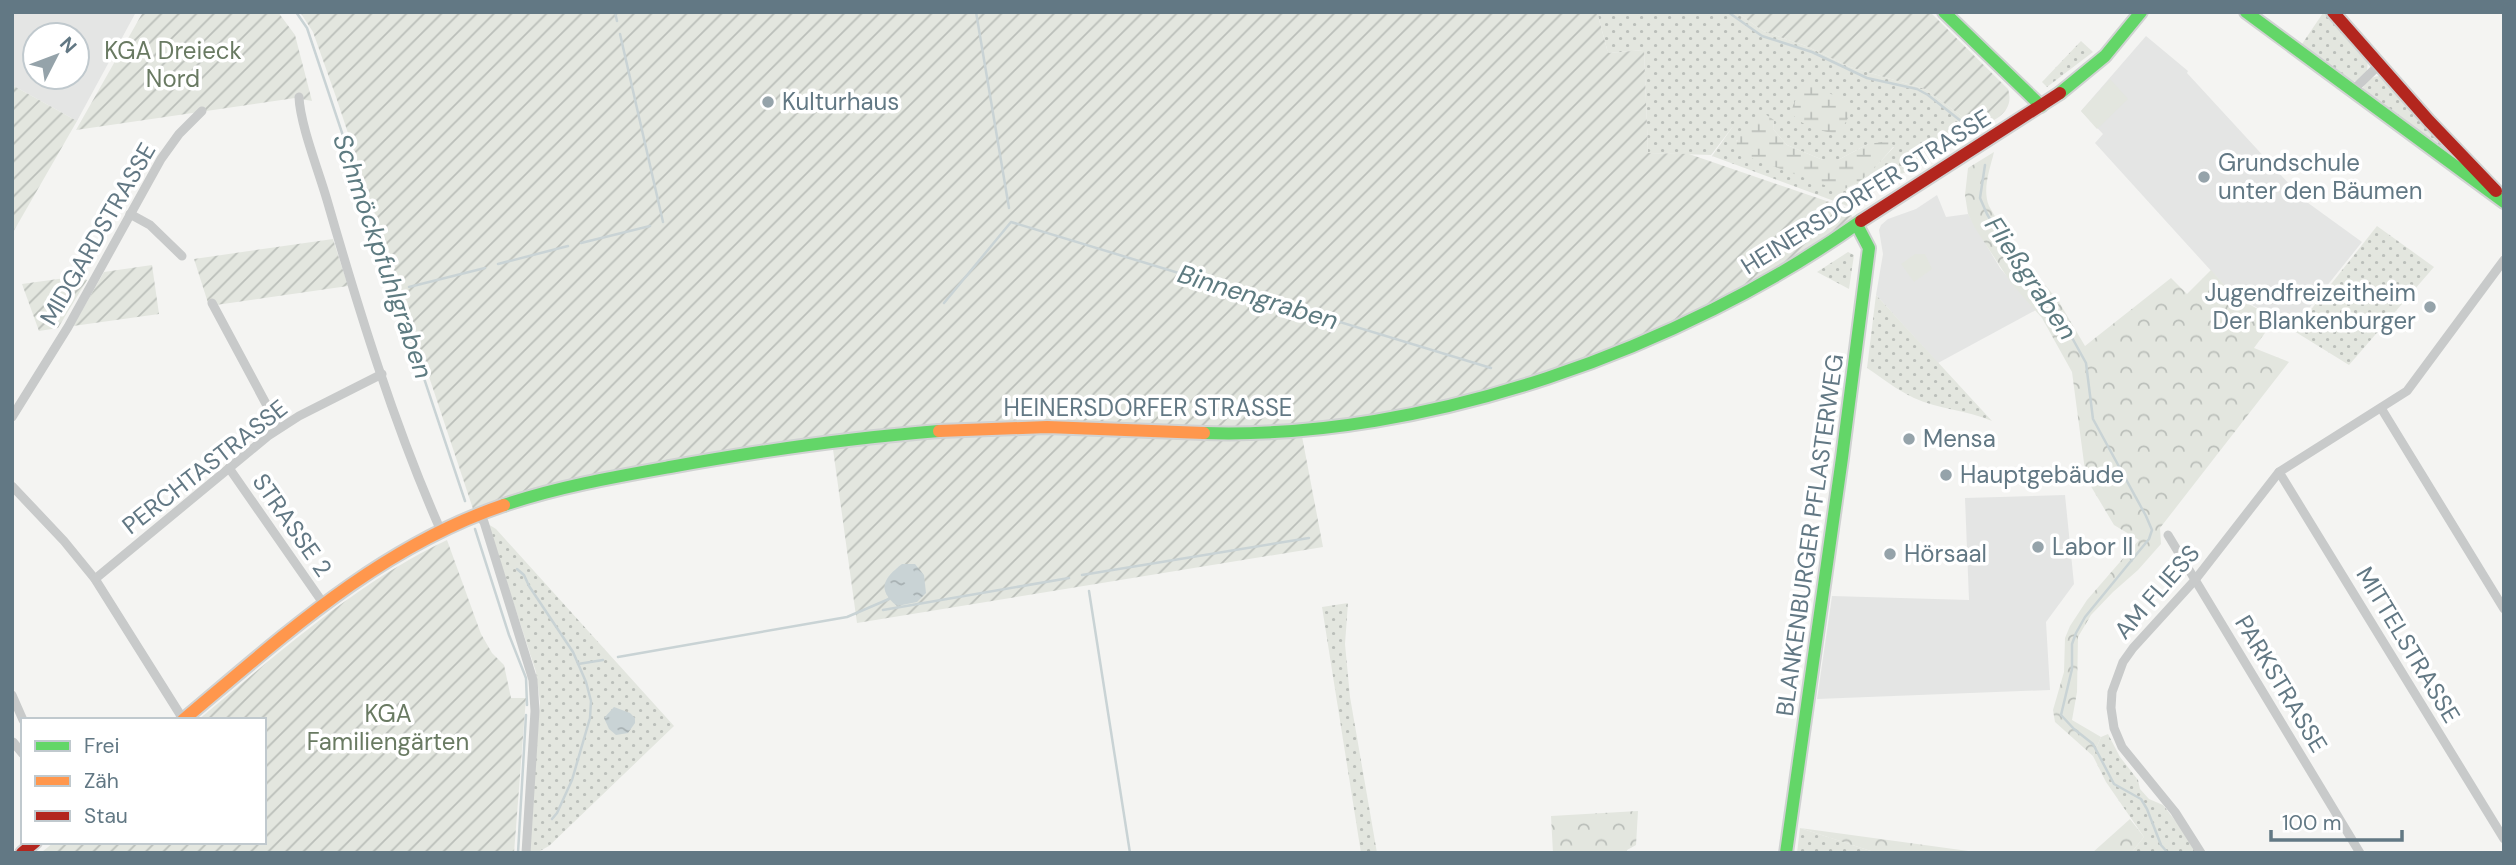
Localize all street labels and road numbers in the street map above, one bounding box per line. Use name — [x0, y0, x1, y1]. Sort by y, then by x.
street label: HEINERSDORFER STRASSE — [1735, 102, 1996, 281]
street label: MIDGARDSTRASSE — [33, 137, 162, 331]
street label: BLANKENBURGER PFLASTERWEG — [1769, 352, 1850, 718]
street label: PERCHTASTRASSE — [116, 392, 294, 541]
street label: HEINERSDORFER STRASSE — [1004, 392, 1292, 423]
street label: STRASSE 2 — [246, 467, 339, 582]
street label: AM FLIESS — [2107, 538, 2206, 645]
street label: MITTELSTRASSE — [2350, 561, 2467, 728]
street label: PARKSTRASSE — [2228, 610, 2335, 758]

